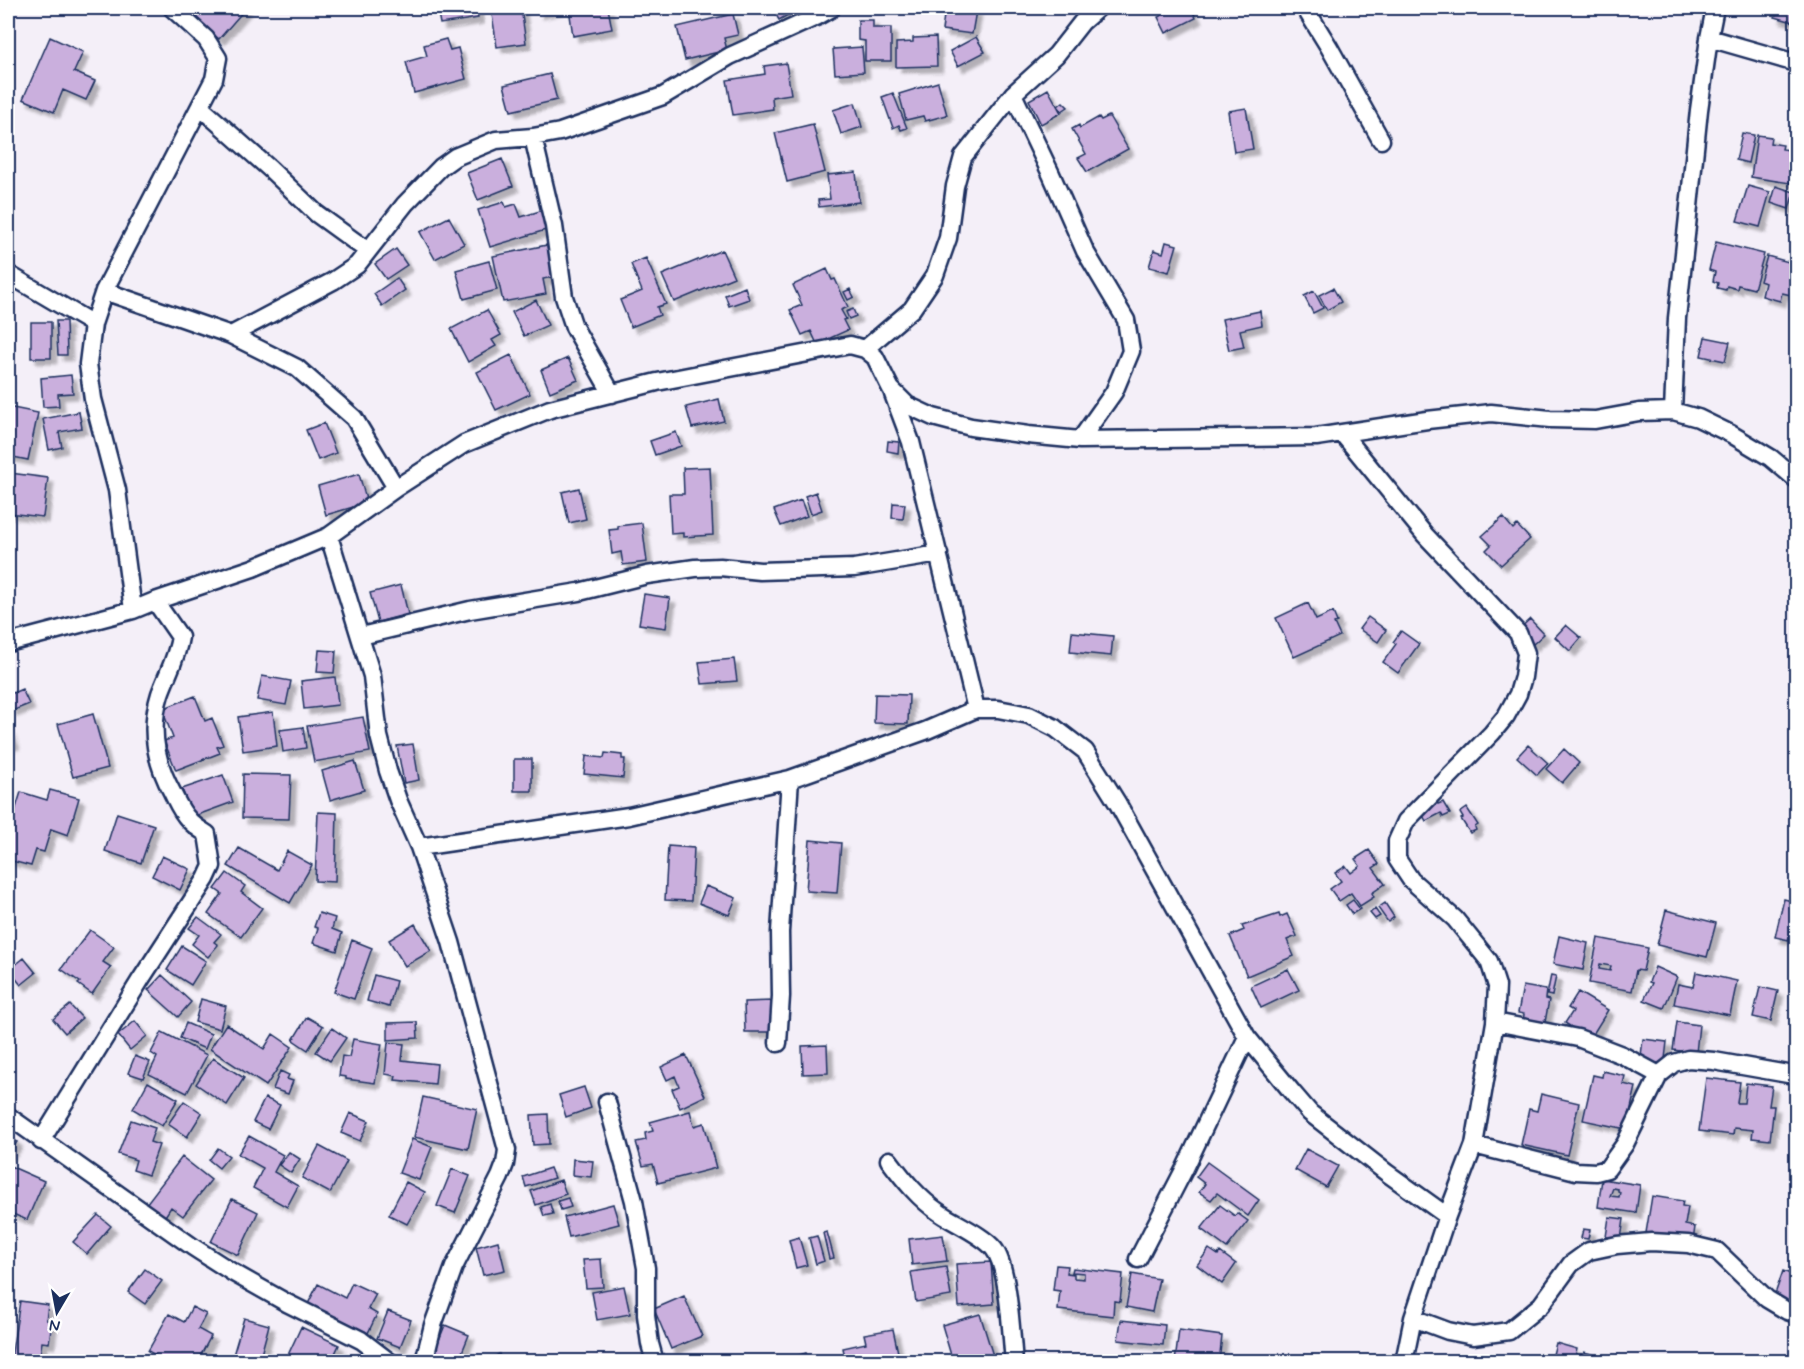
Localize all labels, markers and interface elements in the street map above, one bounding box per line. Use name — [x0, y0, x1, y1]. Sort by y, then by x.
north arrow — [27, 1282, 87, 1342]
text: N — [48, 1314, 62, 1337]

